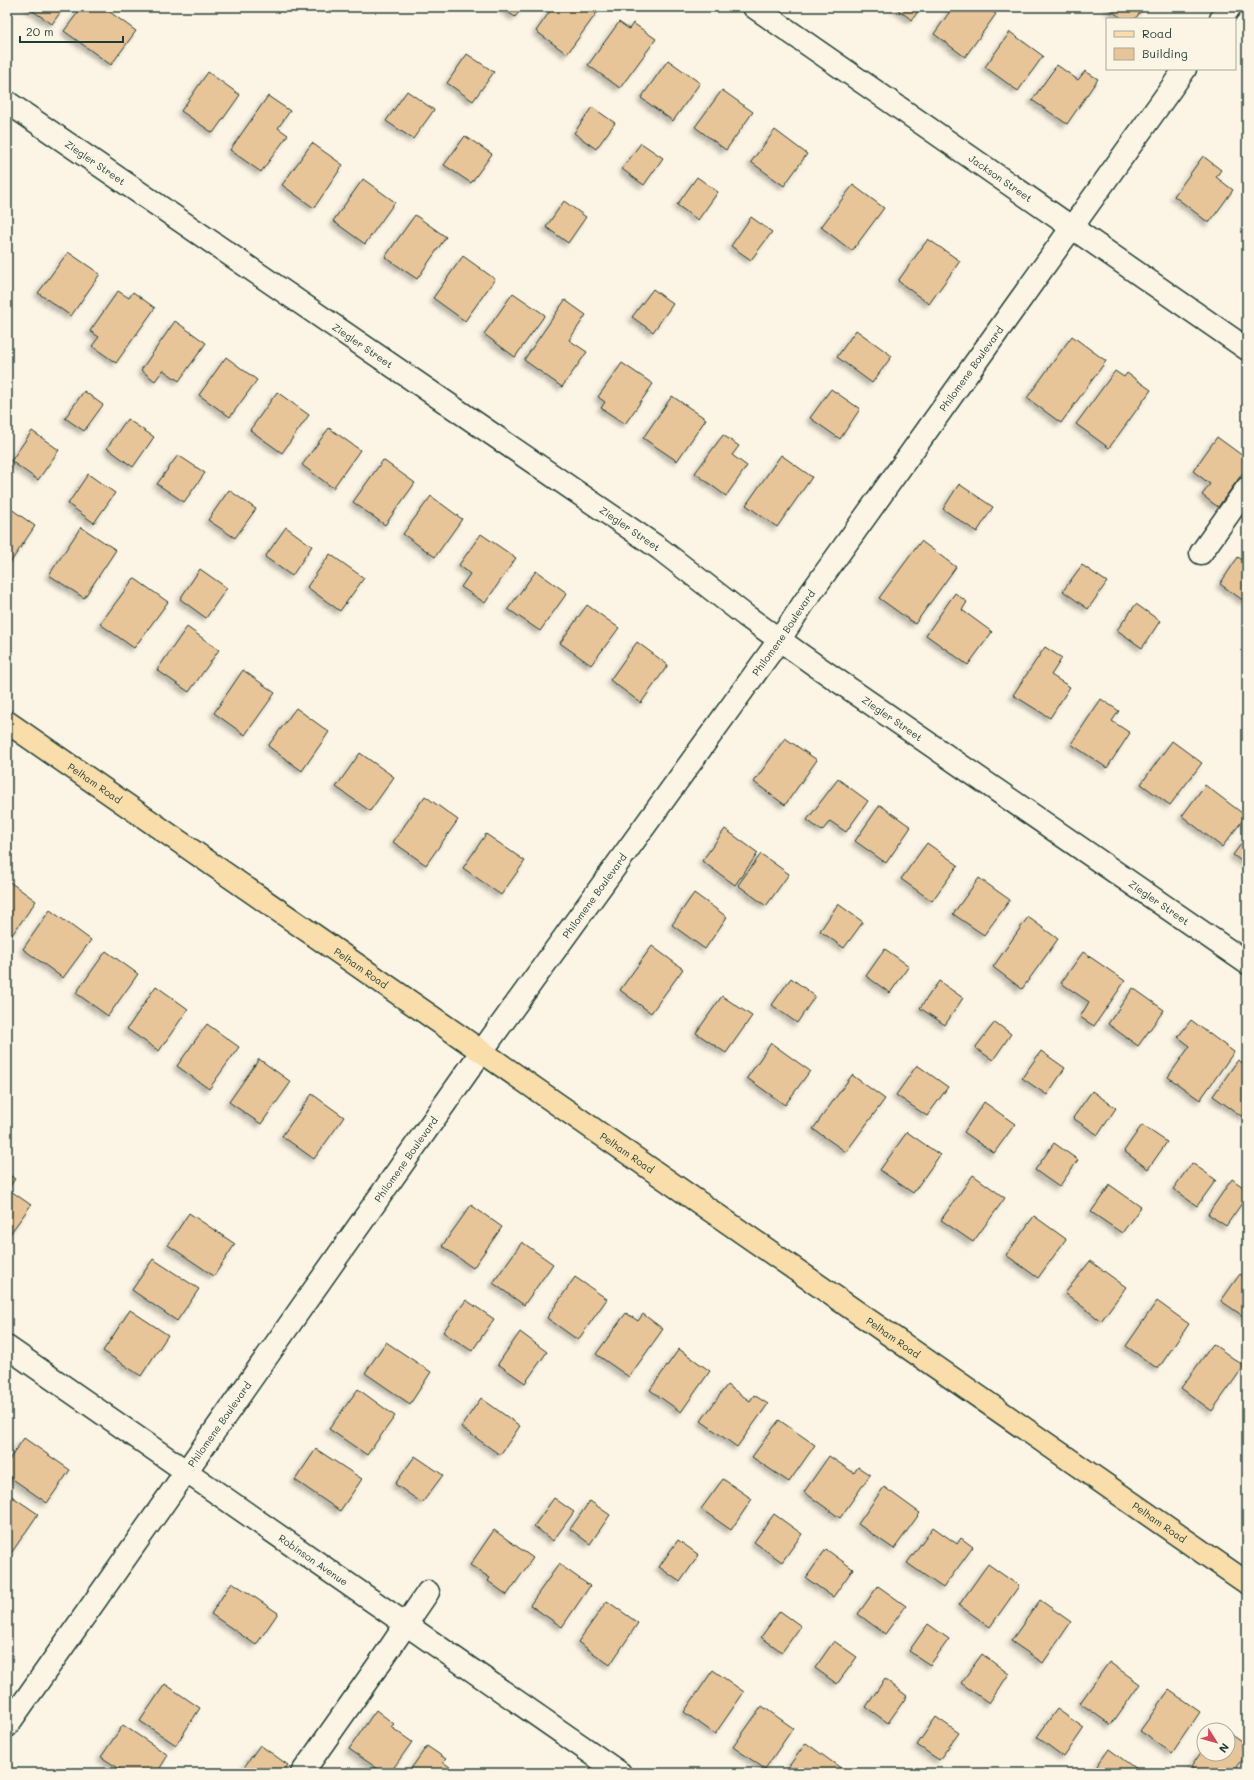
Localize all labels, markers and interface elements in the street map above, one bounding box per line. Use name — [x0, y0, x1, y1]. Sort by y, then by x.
scale bar — [20, 18, 123, 44]
legend — [1106, 18, 1236, 70]
text: 20 m — [26, 23, 54, 39]
text: Road — [1142, 25, 1172, 41]
text: Building — [1142, 45, 1188, 61]
street label: Ziegler Street — [62, 137, 128, 188]
street label: Jackson Street — [966, 151, 1035, 205]
street label: Ziegler Street — [330, 320, 396, 371]
street label: Philomene Boulevard — [936, 323, 1006, 414]
street label: Ziegler Street — [597, 503, 663, 554]
street label: Philomene Boulevard — [749, 587, 818, 679]
street label: Ziegler Street — [859, 693, 925, 744]
street label: Pelham Road — [65, 759, 125, 807]
street label: Philomene Boulevard — [559, 850, 630, 941]
street label: Ziegler Street — [1126, 877, 1192, 928]
street label: Pelham Road — [331, 944, 391, 991]
street label: Philomene Boulevard — [371, 1114, 441, 1205]
street label: Pelham Road — [597, 1129, 657, 1176]
street label: Pelham Road — [863, 1314, 923, 1361]
street label: Philomene Boulevard — [184, 1379, 254, 1470]
street label: Pelham Road — [1130, 1499, 1189, 1546]
street label: Robinson Avenue — [276, 1531, 351, 1589]
north arrow — [1196, 1722, 1236, 1762]
text: N — [1216, 1740, 1233, 1756]

